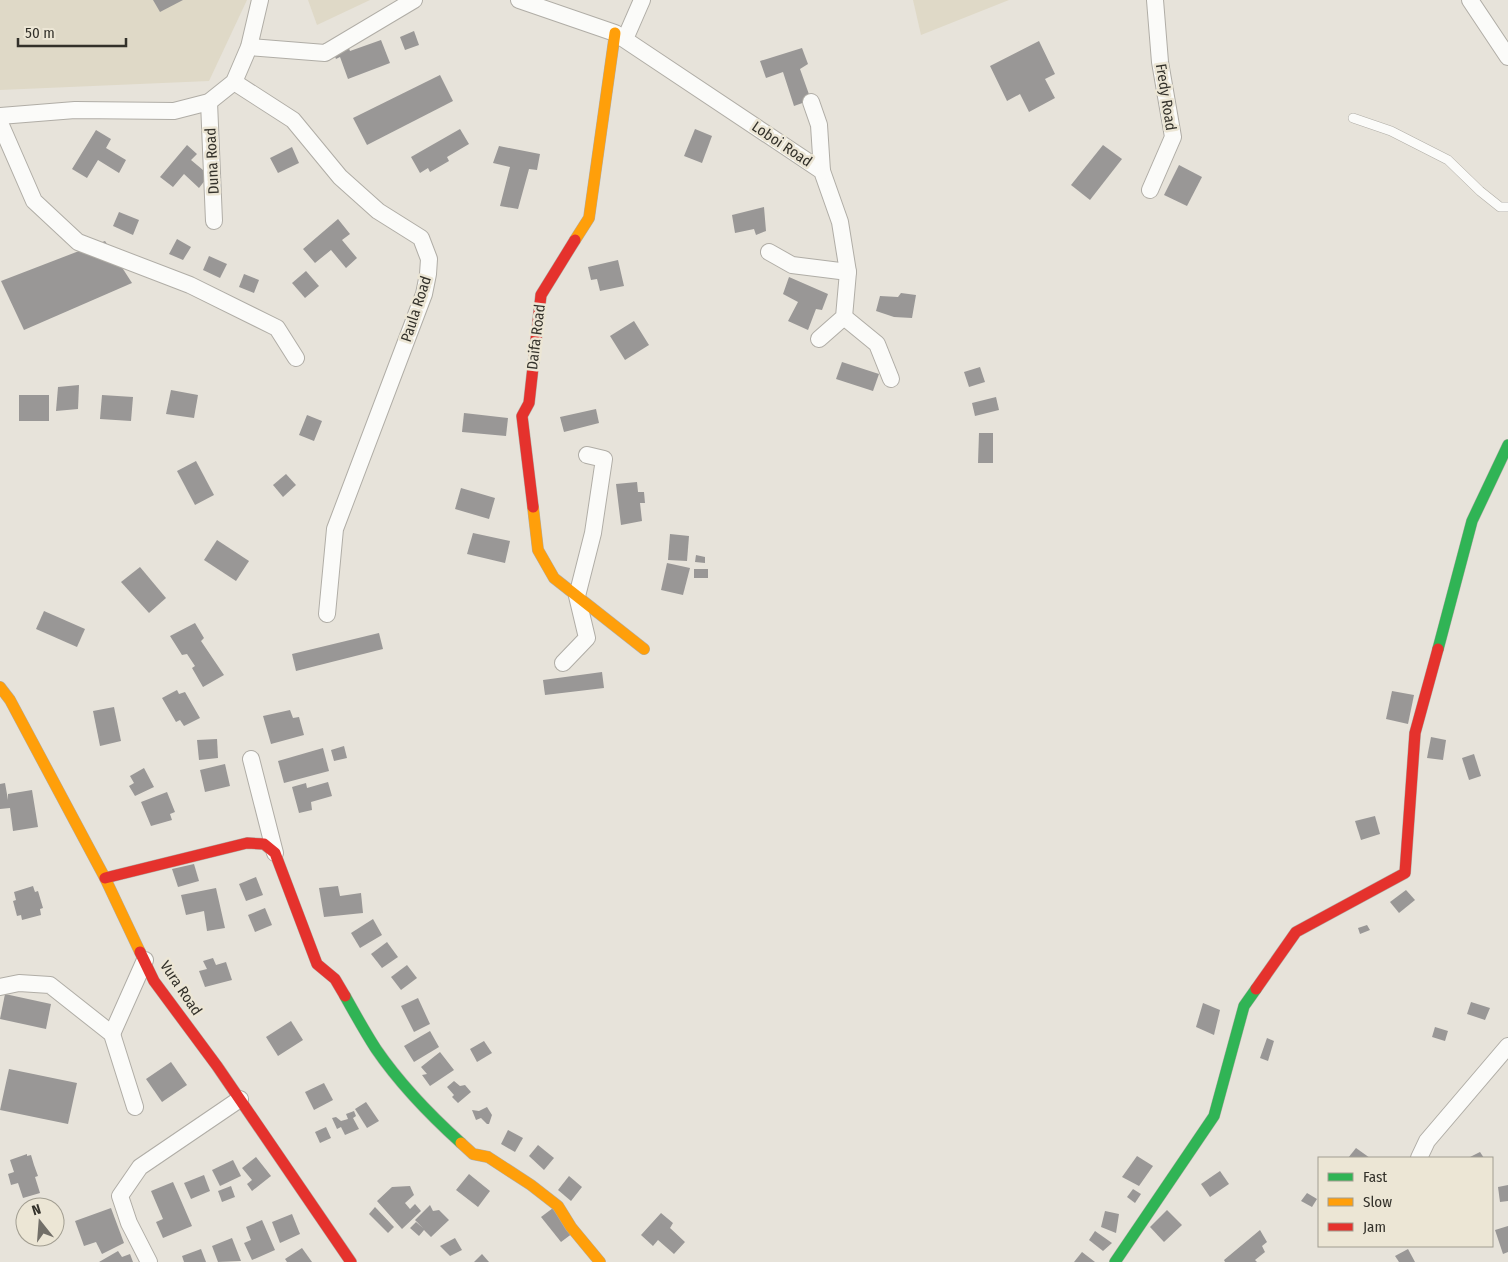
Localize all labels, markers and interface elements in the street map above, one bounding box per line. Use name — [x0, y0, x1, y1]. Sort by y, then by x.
scale bar — [18, 15, 125, 47]
text: 50 m — [25, 24, 55, 42]
street label: Fredy Road — [1152, 62, 1180, 132]
street label: Loboi Road — [749, 117, 815, 171]
street label: Duna Road — [201, 127, 223, 195]
street label: Paula Road — [397, 274, 435, 344]
street label: Daifa Road — [523, 303, 549, 371]
street label: Vura Road — [156, 957, 206, 1019]
legend — [1318, 1157, 1493, 1247]
text: Fast — [1363, 1168, 1387, 1186]
text: Slow — [1363, 1193, 1392, 1211]
north arrow — [15, 1197, 65, 1247]
text: N — [30, 1201, 43, 1219]
text: Jam — [1363, 1218, 1386, 1236]

